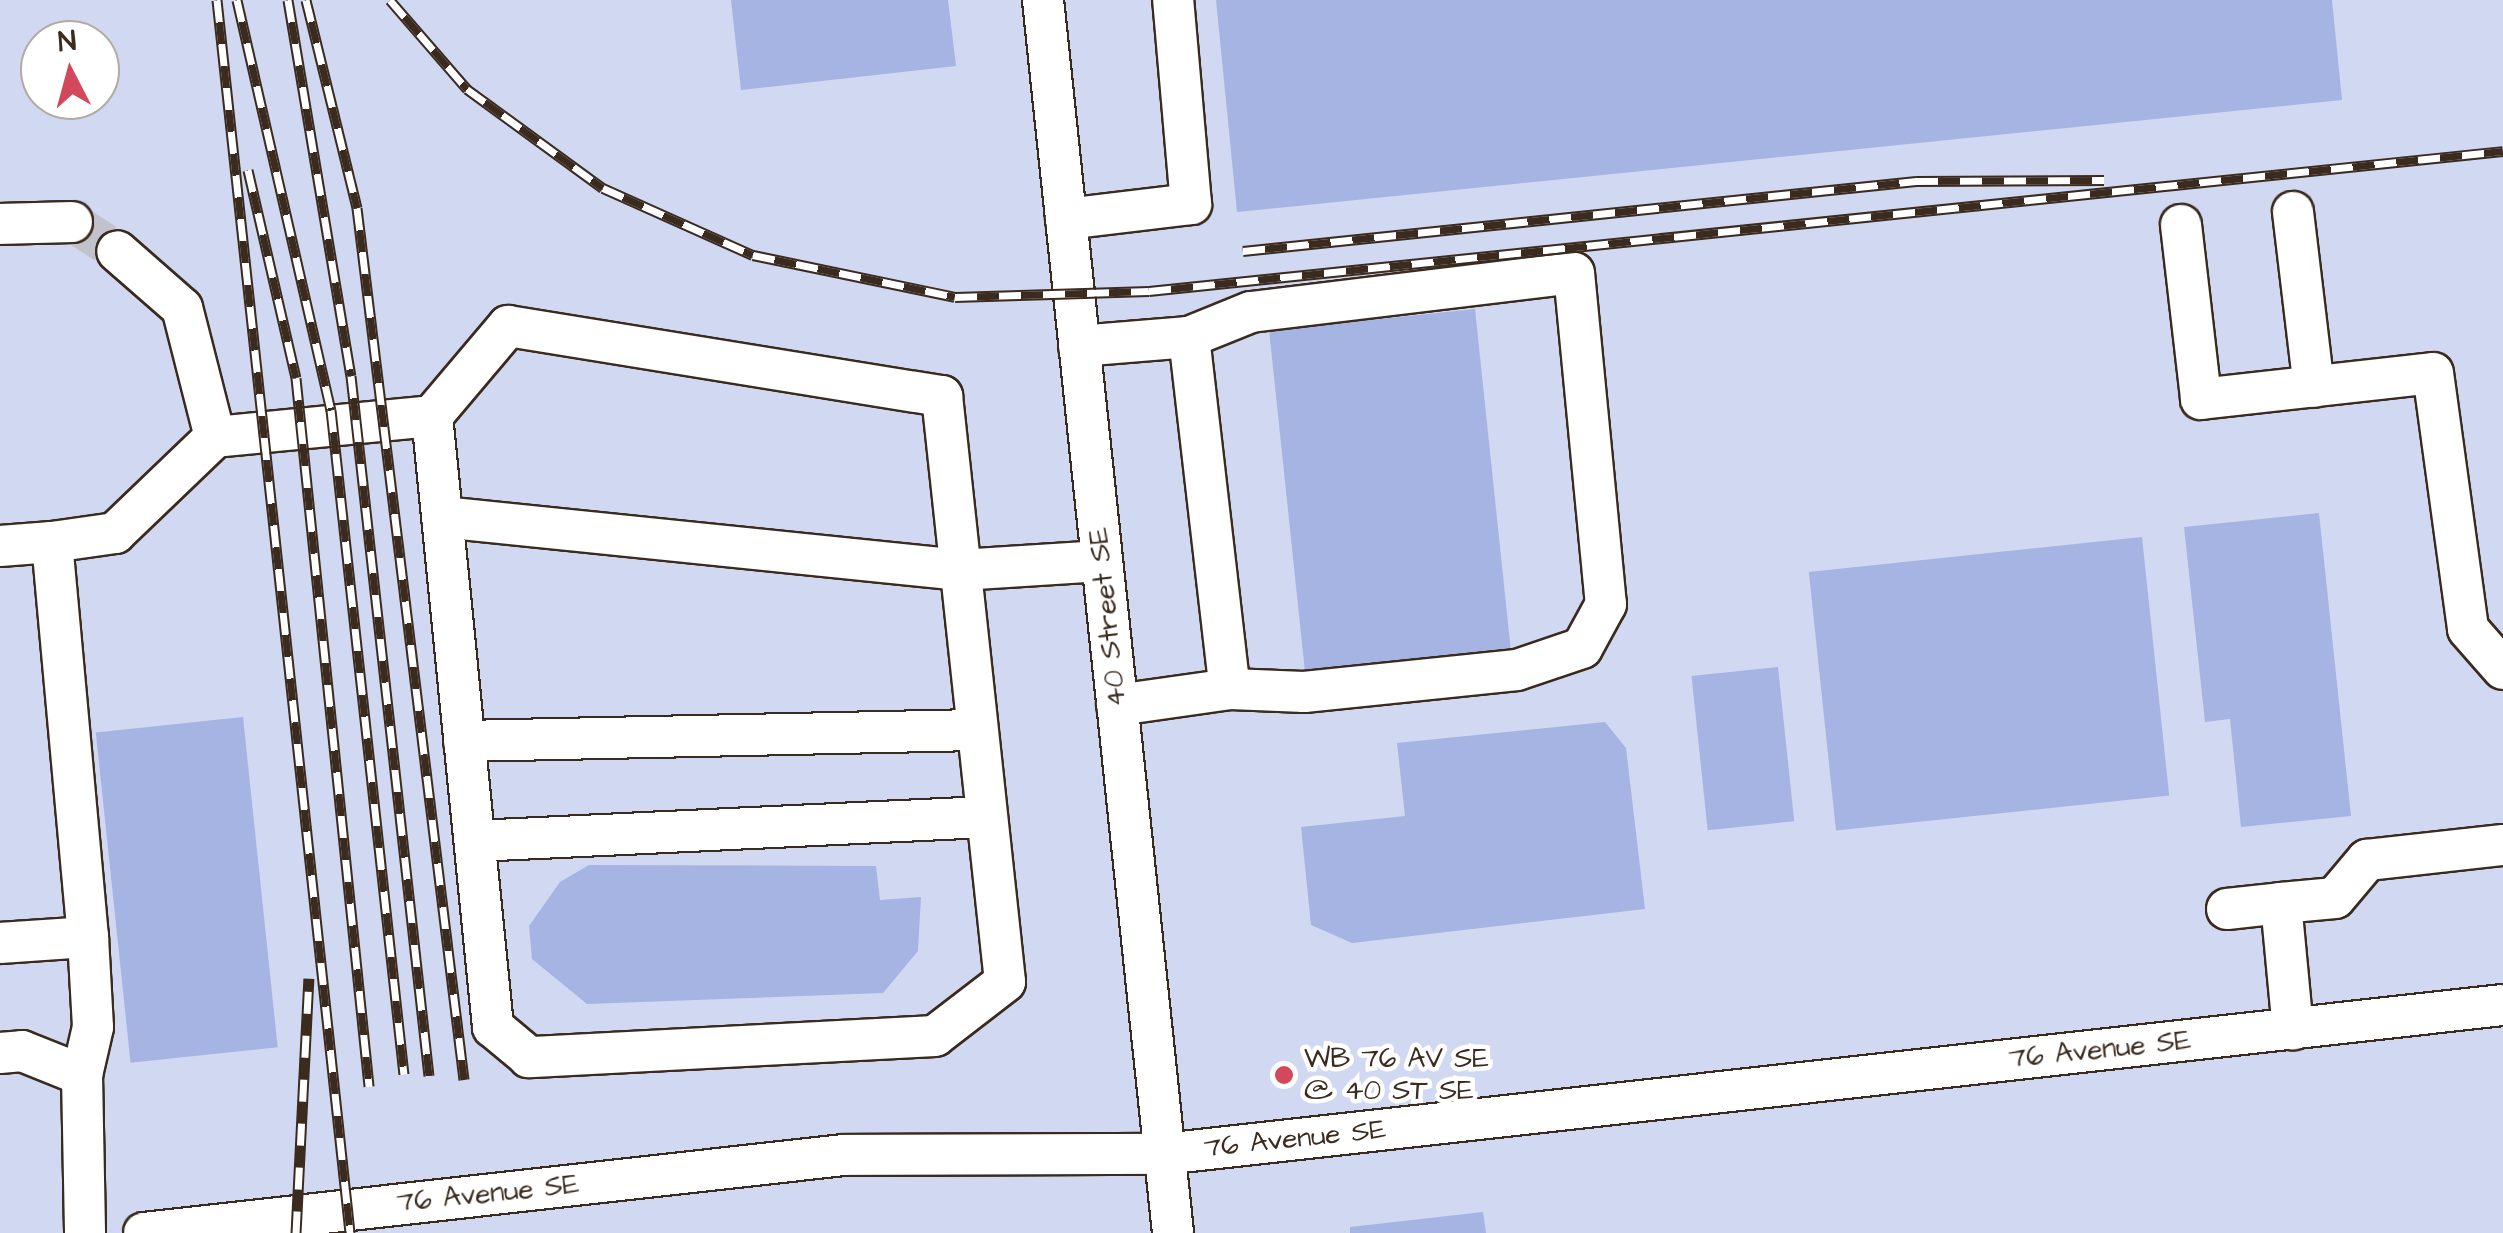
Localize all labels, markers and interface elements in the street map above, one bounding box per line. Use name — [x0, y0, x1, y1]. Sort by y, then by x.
north arrow — [20, 20, 120, 120]
text: N — [56, 21, 78, 62]
street label: 40 Street SE — [1082, 526, 1134, 708]
street label: 76 Avenue SE — [2007, 1024, 2193, 1076]
place label: WB 76 AV SE @ 40 ST SE — [1304, 1042, 1489, 1108]
marker: WB 76 AV SE @ 40 ST SE — [1273, 1064, 1295, 1086]
street label: 76 Avenue SE — [1202, 1113, 1388, 1165]
street label: 76 Avenue SE — [395, 1168, 581, 1220]

